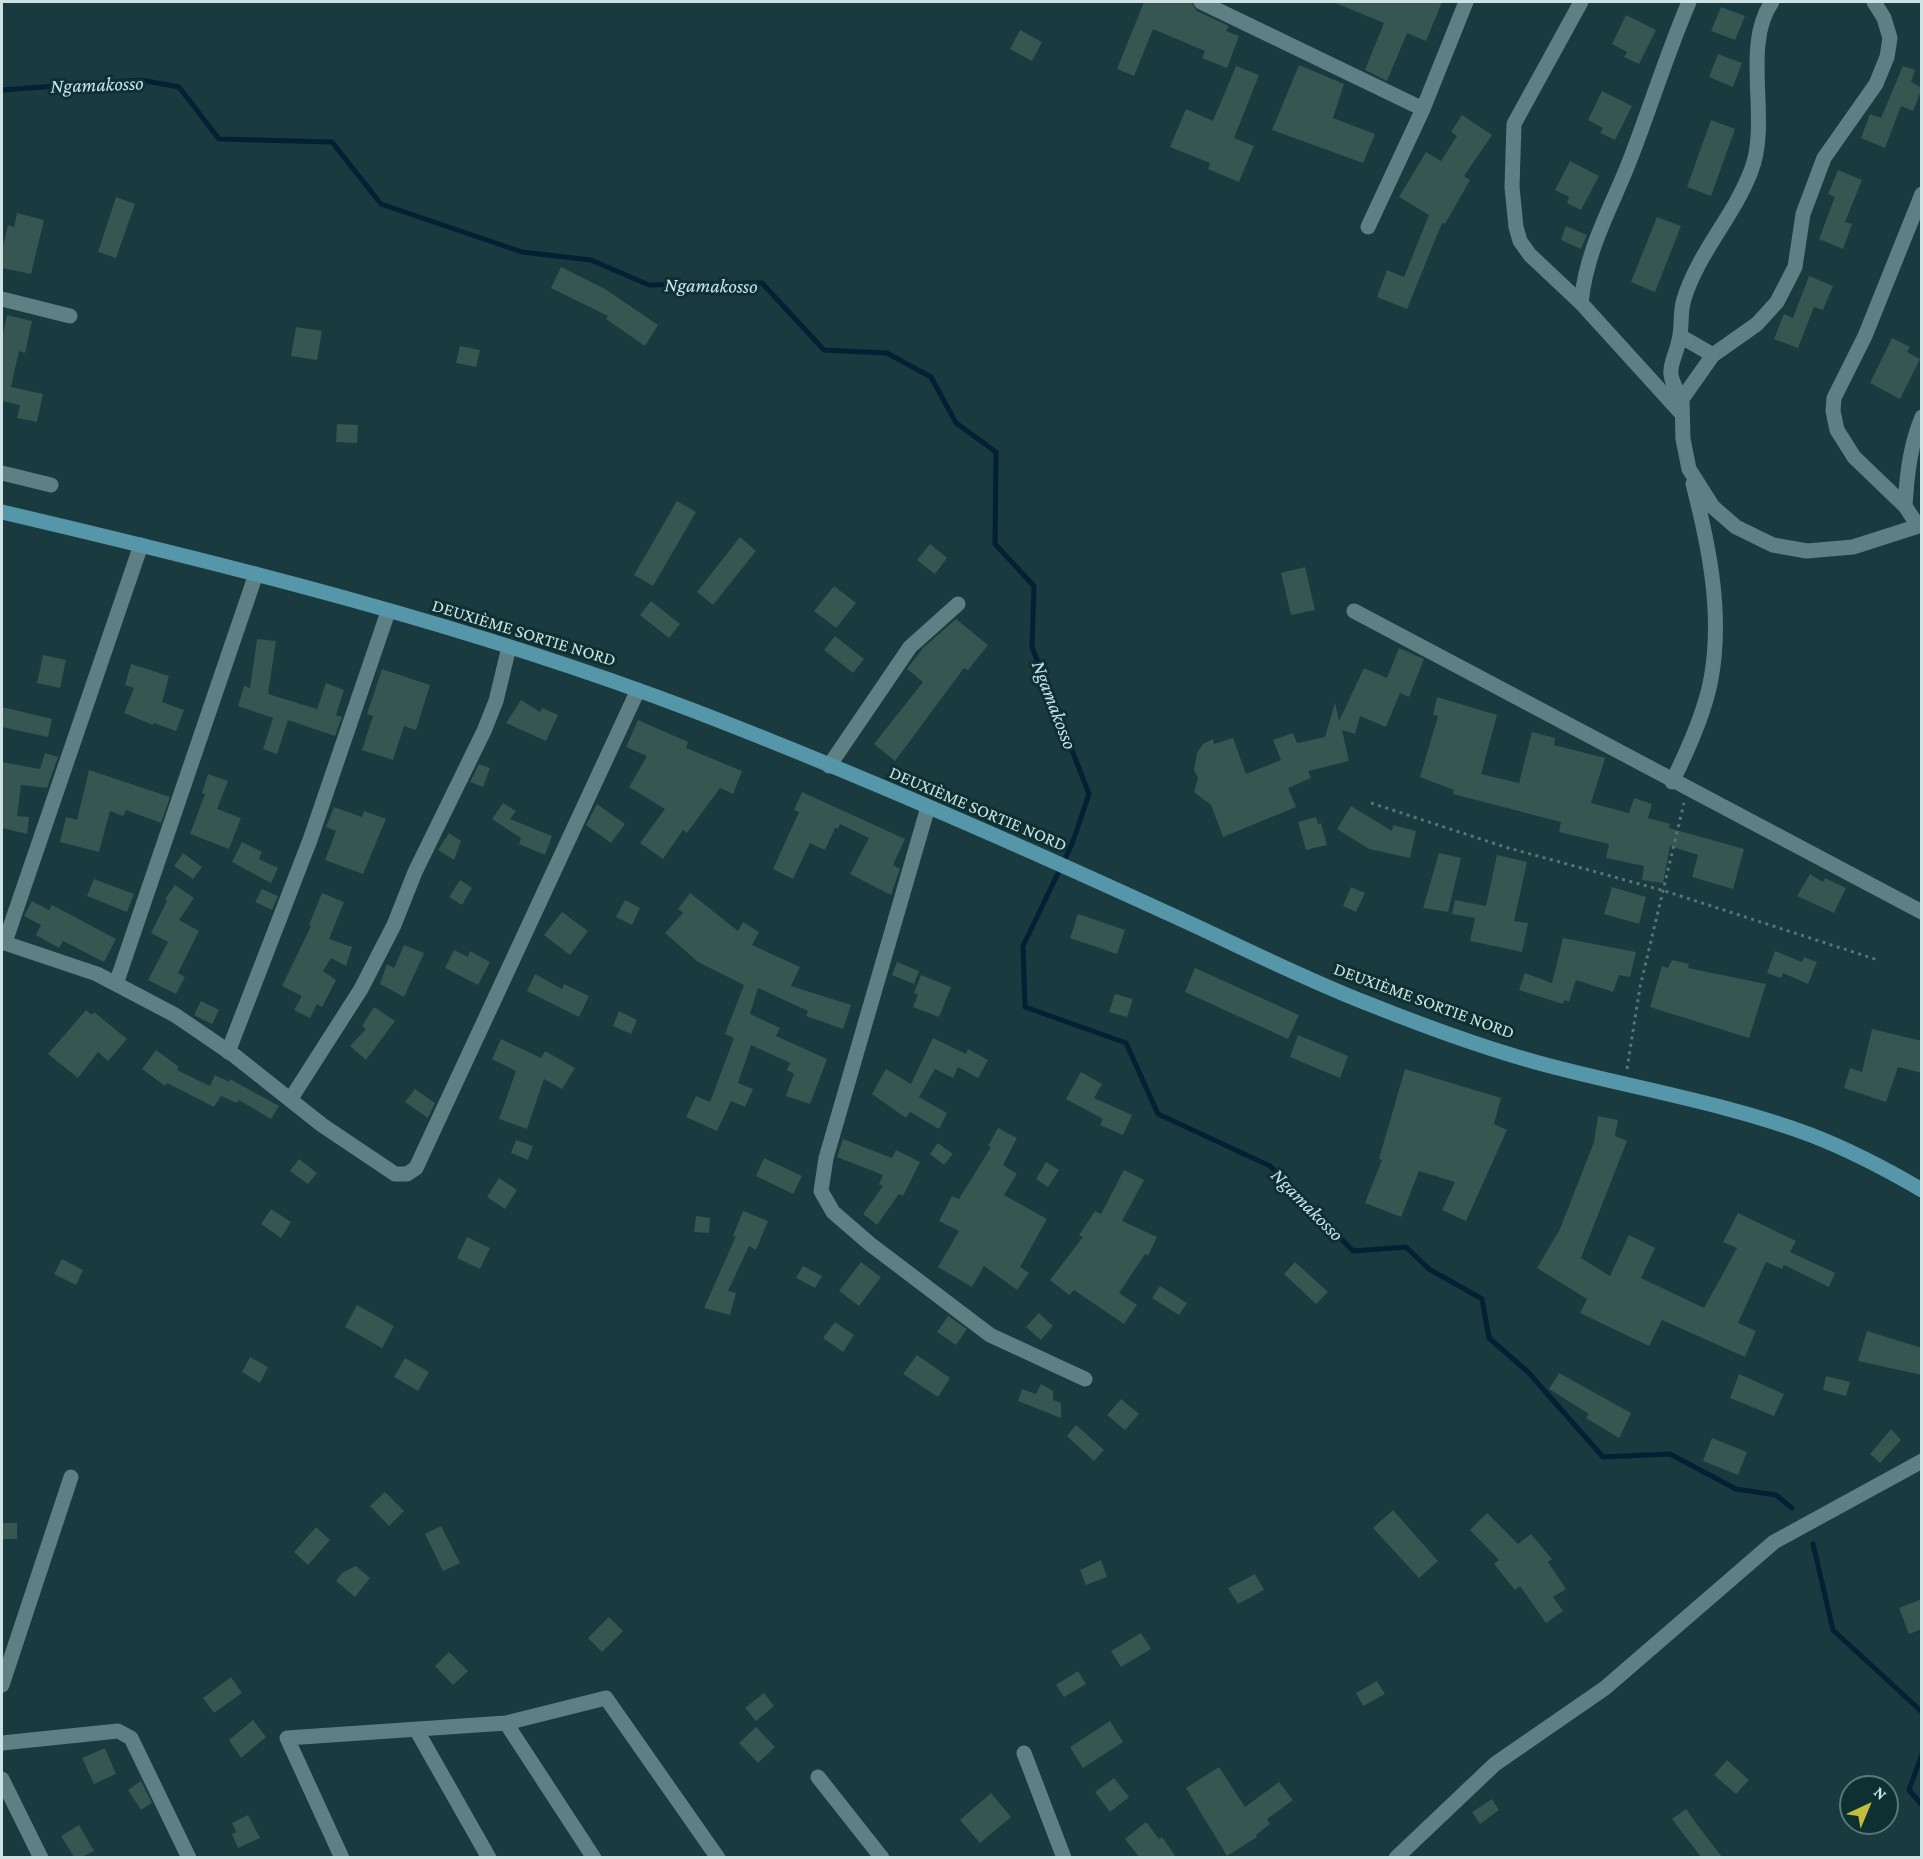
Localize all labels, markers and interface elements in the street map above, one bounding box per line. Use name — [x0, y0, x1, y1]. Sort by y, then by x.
water label: Ngamakosso — [50, 71, 144, 99]
water label: Ngamakosso — [664, 273, 758, 299]
street label: DEUXIÈME SORTIE NORD — [430, 595, 618, 671]
water label: Ngamakosso — [1026, 657, 1082, 753]
street label: DEUXIÈME SORTIE NORD — [886, 762, 1070, 856]
street label: DEUXIÈME SORTIE NORD — [1331, 958, 1517, 1044]
water label: Ngamakosso — [1266, 1164, 1348, 1246]
north arrow — [1839, 1775, 1899, 1835]
text: N — [1871, 1783, 1890, 1803]

